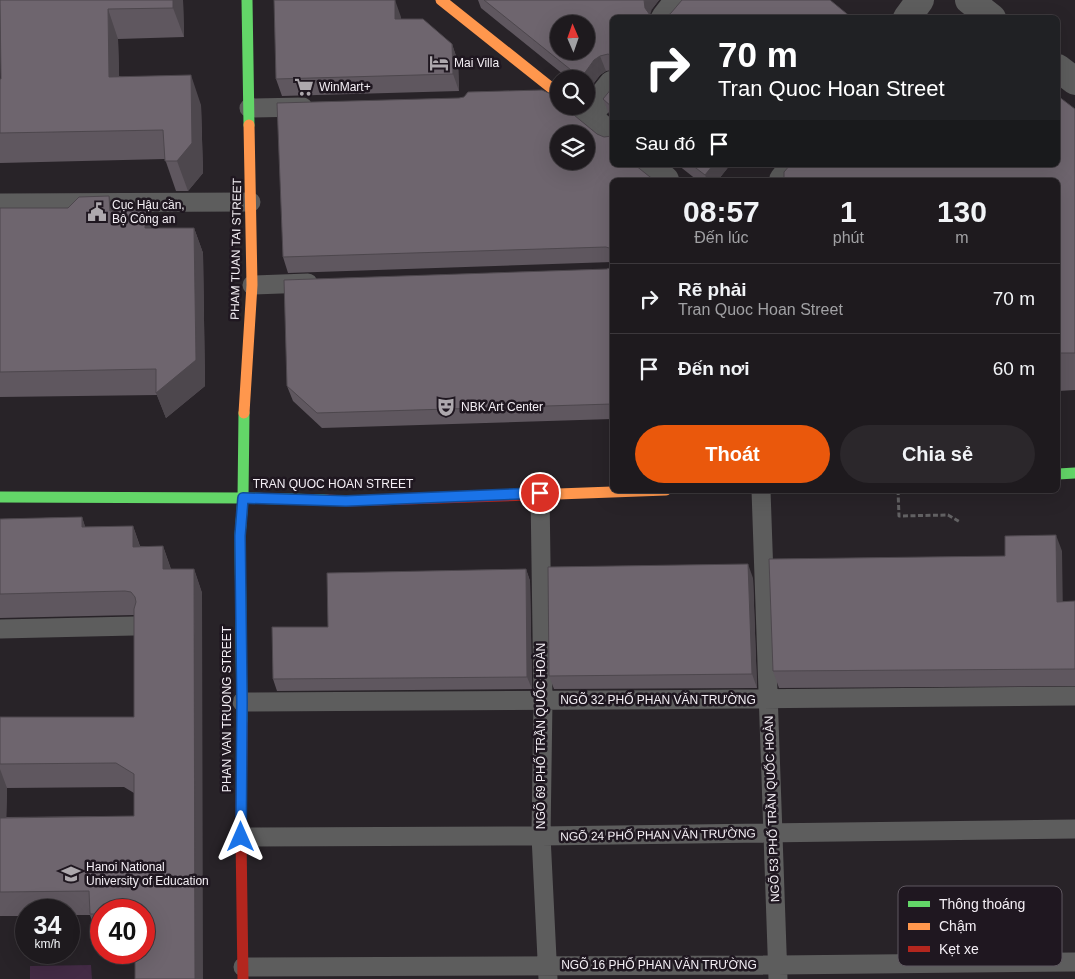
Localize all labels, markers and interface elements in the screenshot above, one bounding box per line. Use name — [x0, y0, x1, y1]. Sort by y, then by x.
north arrow — [550, 15, 595, 60]
map controls — [550, 15, 595, 170]
icon: right — [635, 35, 700, 100]
text: 70 m — [718, 35, 798, 74]
hotel icon: Mai Villa — [428, 52, 450, 74]
place label: Mai Villa — [454, 56, 499, 70]
button: search — [550, 70, 595, 115]
supermarket icon: WinMart+ — [293, 76, 315, 98]
text: Tran Quoc Hoan Street — [718, 76, 945, 101]
place label: WinMart+ — [319, 80, 371, 94]
button: layers — [550, 125, 595, 170]
icon: arrive — [705, 130, 733, 158]
text: Sau đó — [635, 133, 695, 154]
street label: PHAM TUAN TAI STREET — [228, 177, 244, 320]
text: 08:57 — [683, 195, 760, 228]
text: 1 — [840, 195, 857, 228]
text: 130 — [937, 195, 987, 228]
place label: Cục Hậu cần, Bộ Công an — [112, 198, 185, 226]
public building icon: Cục Hậu cần, Bộ Công an — [86, 201, 108, 223]
text: Đến lúc — [694, 229, 749, 246]
text: phút — [833, 229, 864, 246]
text: m — [955, 229, 969, 246]
text: Rẽ phải — [678, 279, 747, 300]
icon: right — [635, 285, 663, 313]
text: 70 m — [993, 288, 1035, 309]
text: Tran Quoc Hoan Street — [678, 301, 843, 318]
icon: arrive — [635, 355, 663, 383]
text: Đến nơi — [678, 358, 750, 379]
text: 60 m — [993, 358, 1035, 379]
theatre icon: NBK Art Center — [435, 396, 457, 418]
place label: NBK Art Center — [461, 400, 543, 414]
button: Thoát — [635, 425, 830, 483]
button: Chia sẻ — [840, 425, 1035, 483]
pin — [519, 472, 561, 514]
street label: TRAN QUOC HOAN STREET — [253, 477, 414, 491]
icon: arrive — [526, 479, 554, 507]
street label: PHAN VAN TRUONG STREET — [220, 625, 234, 792]
street label: NGÕ 69 PHỐ TRẦN QUỐC HOÀN — [533, 643, 548, 829]
street label: NGÕ 32 PHỐ PHAN VĂN TRƯỜNG — [560, 692, 756, 707]
street label: NGÕ 53 PHỐ TRẦN QUỐC HOÀN — [761, 716, 782, 902]
position arrow — [214, 810, 266, 862]
street label: NGÕ 24 PHỐ PHAN VĂN TRƯỜNG — [560, 825, 756, 844]
place label: Hanoi National University of Education — [86, 860, 209, 888]
school or university icon: Hanoi National University of Education — [60, 863, 82, 885]
legend — [898, 886, 1062, 966]
text: Thông thoáng — [939, 896, 1025, 912]
speed limit sign: 40 — [90, 899, 155, 964]
text: 34 — [34, 911, 61, 939]
text: Chậm — [939, 918, 976, 934]
text: km/h — [34, 937, 61, 951]
text: Kẹt xe — [939, 941, 979, 957]
street label: NGÕ 16 PHỐ PHAN VĂN TRƯỜNG — [561, 957, 757, 972]

